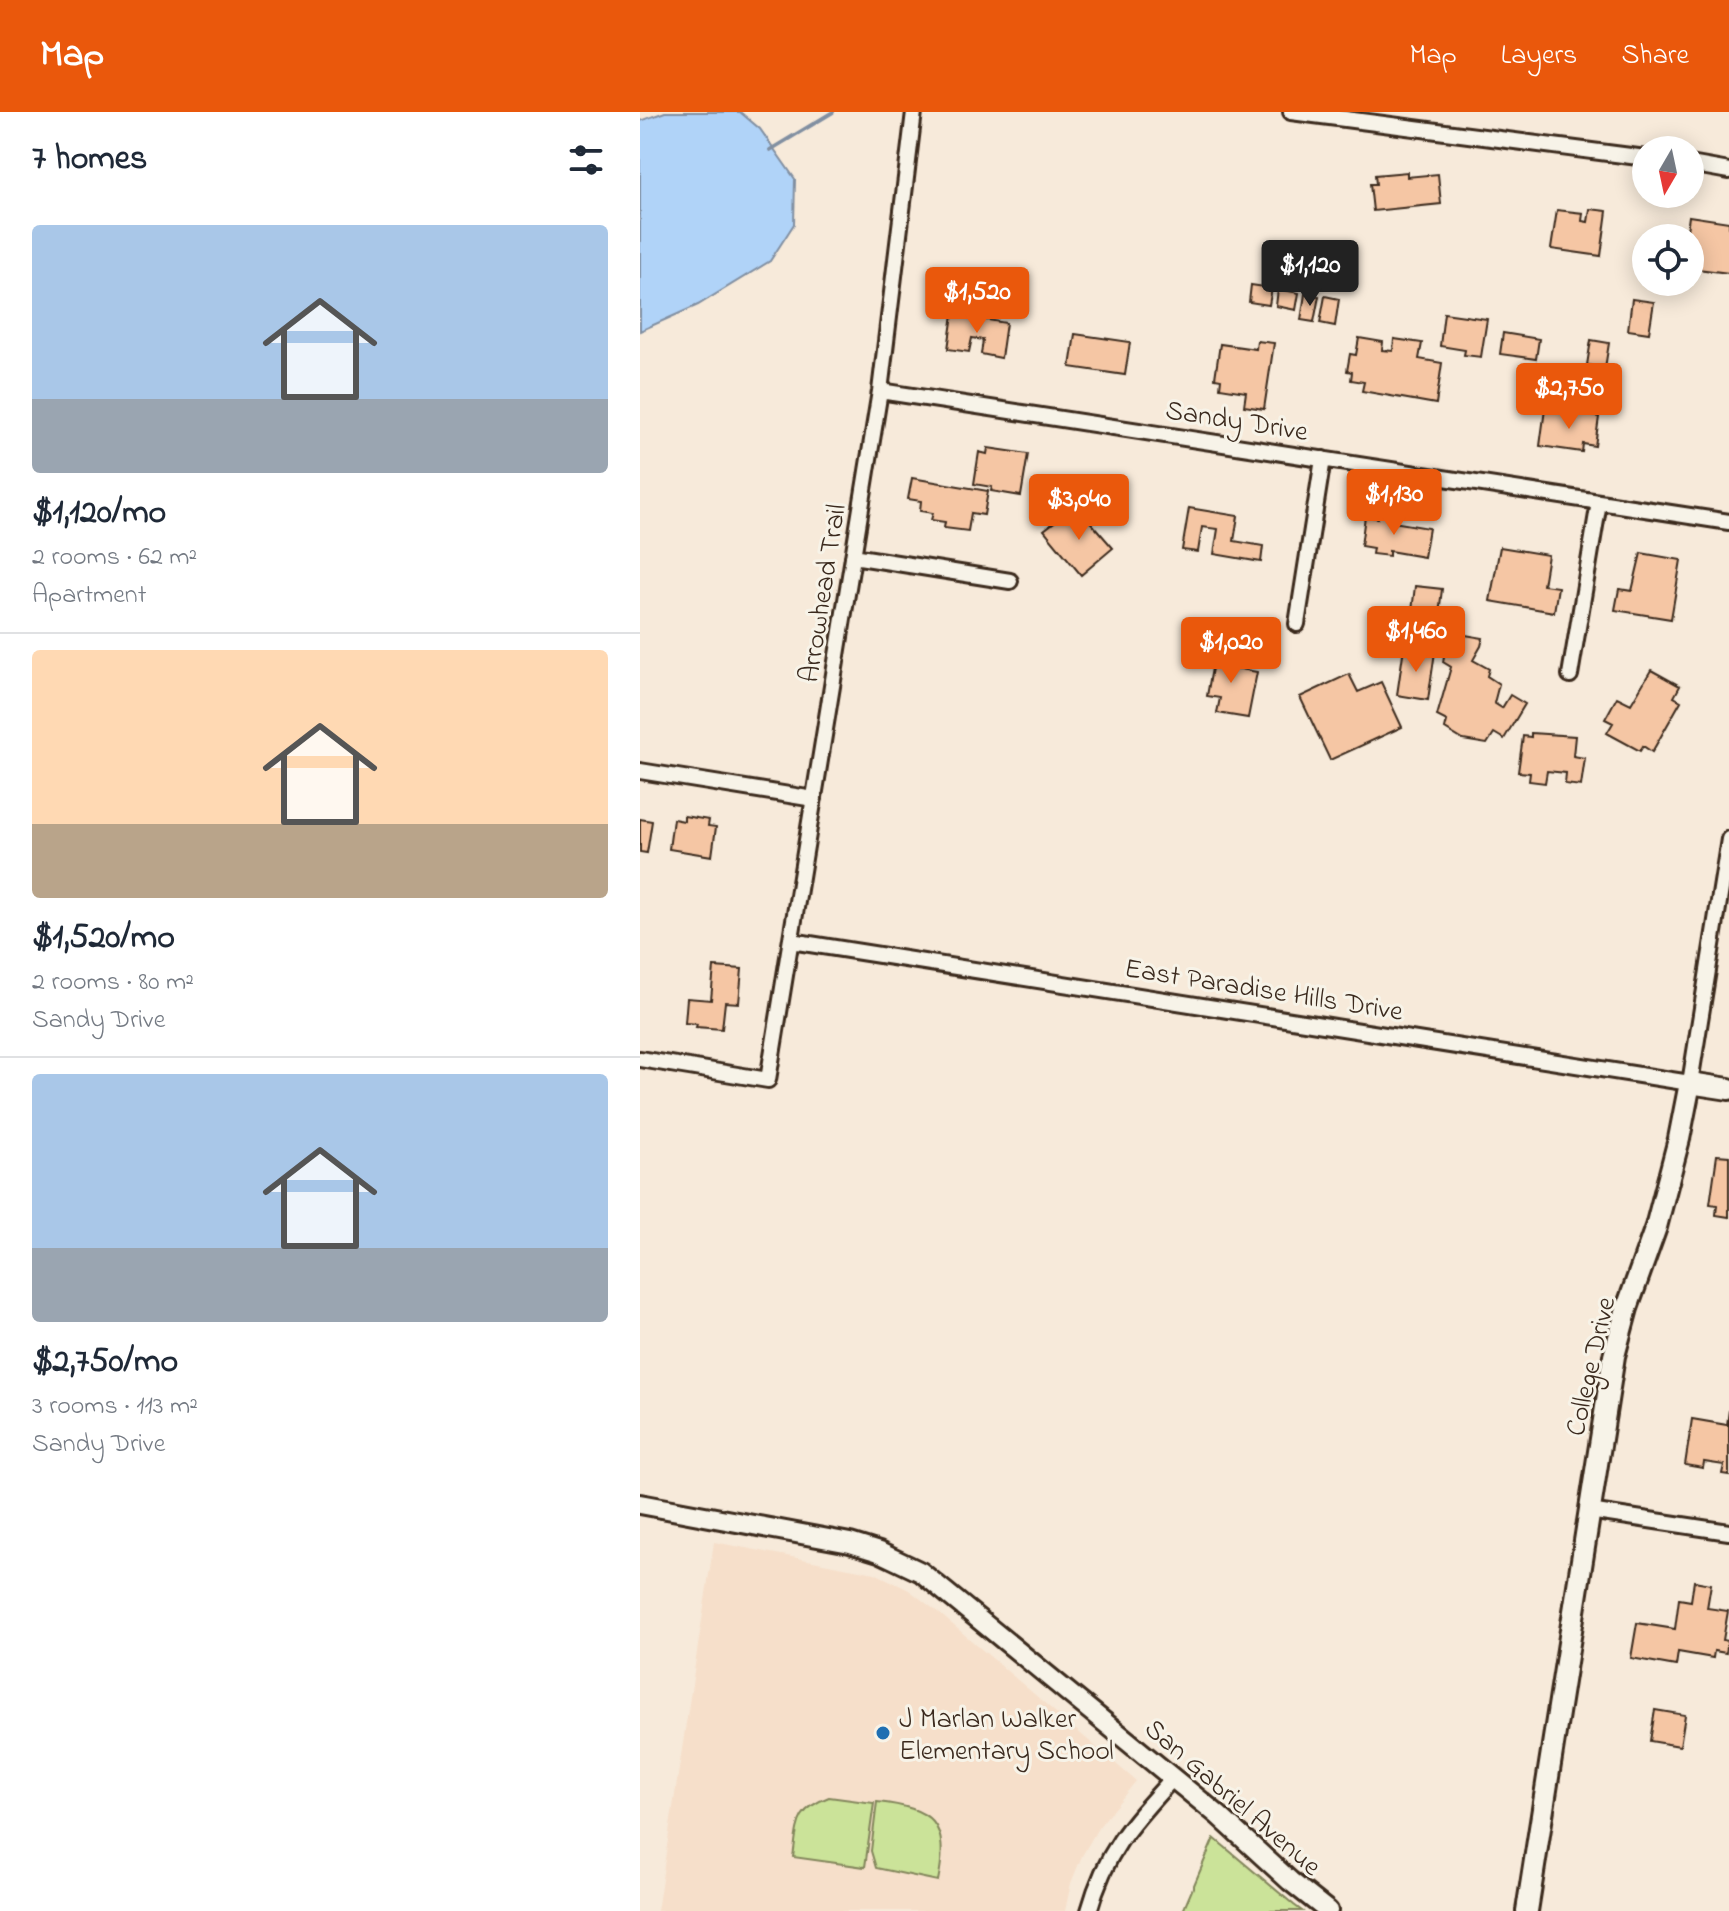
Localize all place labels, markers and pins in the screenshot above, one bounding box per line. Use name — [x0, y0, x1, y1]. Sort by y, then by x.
pin: $1,120 — [1245, 240, 1375, 308]
pin: $1,520 — [912, 267, 1042, 335]
pin: $2,750 — [1504, 363, 1634, 431]
pin: $1,130 — [1329, 469, 1459, 537]
pin: $3,040 — [1014, 474, 1144, 542]
pin: $1,460 — [1351, 606, 1481, 674]
pin: $1,020 — [1166, 617, 1296, 685]
place label: J Marlan Walker Elementary School — [899, 1700, 1114, 1773]
marker: J Marlan Walker Elementary School — [874, 1724, 892, 1742]

